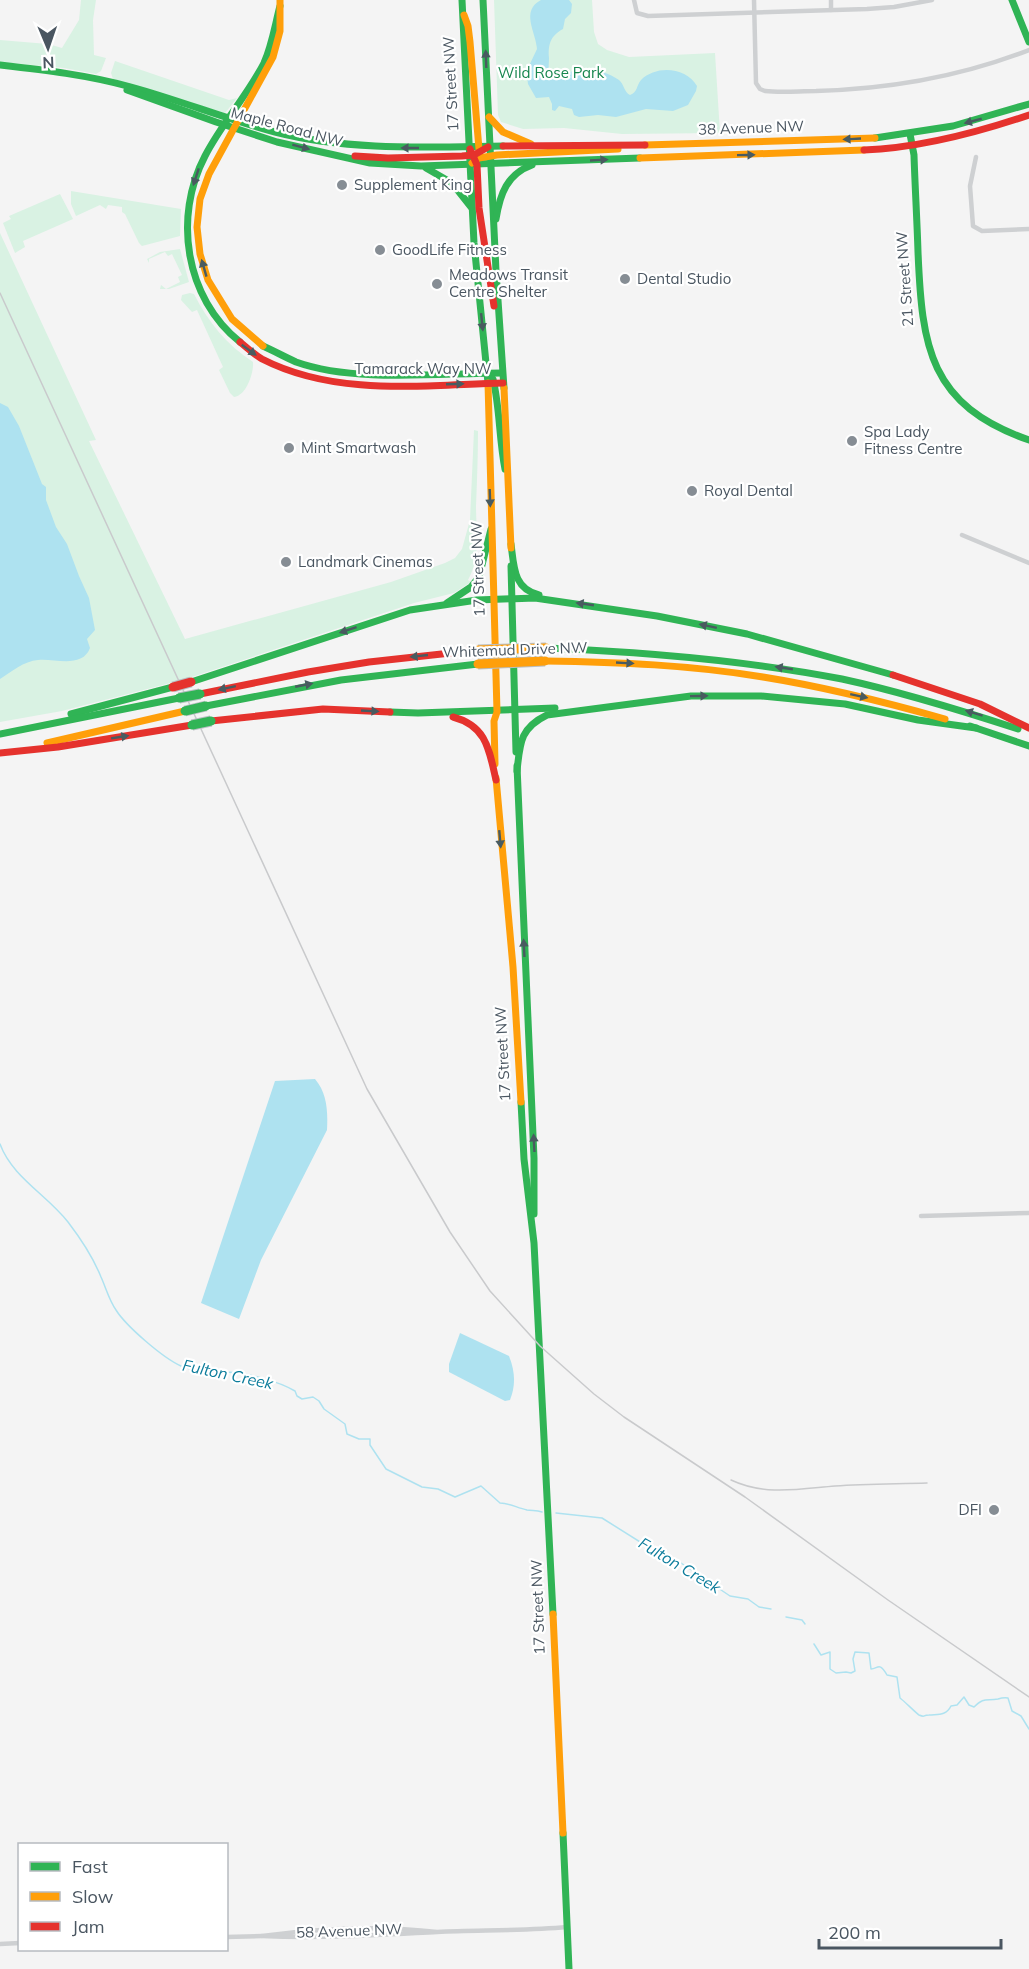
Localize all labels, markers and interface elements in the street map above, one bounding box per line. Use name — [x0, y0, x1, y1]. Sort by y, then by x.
north arrow — [18, 18, 78, 78]
street label: 17 Street NW — [439, 36, 462, 132]
one-way arrow — [481, 49, 490, 68]
text: N — [42, 53, 55, 73]
park label: Wild Rose Park — [498, 63, 605, 82]
street label: Maple Road NW — [229, 102, 345, 151]
street label: 38 Avenue NW — [698, 116, 805, 139]
one-way arrow — [964, 117, 982, 126]
one-way arrow — [843, 135, 862, 144]
one-way arrow — [292, 143, 310, 152]
one-way arrow — [401, 143, 420, 153]
one-way arrow — [737, 150, 756, 160]
one-way arrow — [590, 156, 609, 165]
one-way arrow — [191, 168, 201, 186]
place label: Supplement King — [354, 175, 472, 194]
marker: Supplement King — [335, 178, 349, 192]
street label: 21 Street NW — [892, 231, 917, 327]
place label: GoodLife Fitness — [392, 240, 507, 259]
marker: GoodLife Fitness — [373, 243, 387, 257]
one-way arrow — [199, 259, 208, 277]
place label: Meadows Transit Centre Shelter — [449, 265, 568, 301]
place label: Dental Studio — [637, 269, 731, 288]
marker: Dental Studio — [618, 272, 632, 286]
marker: Meadows Transit Centre Shelter — [430, 277, 444, 291]
one-way arrow — [477, 312, 487, 331]
one-way arrow — [240, 344, 256, 356]
street label: Tamarack Way NW — [354, 359, 492, 378]
one-way arrow — [445, 379, 464, 389]
place label: Spa Lady Fitness Centre — [864, 422, 962, 458]
marker: Spa Lady Fitness Centre — [845, 434, 859, 448]
place label: Mint Smartwash — [301, 438, 416, 457]
marker: Mint Smartwash — [282, 441, 296, 455]
place label: Royal Dental — [704, 481, 793, 500]
marker: Royal Dental — [685, 484, 699, 498]
one-way arrow — [486, 489, 495, 508]
street label: 17 Street NW — [466, 521, 489, 617]
place label: Landmark Cinemas — [298, 552, 433, 571]
marker: Landmark Cinemas — [279, 555, 293, 569]
one-way arrow — [576, 600, 595, 609]
one-way arrow — [699, 621, 718, 630]
one-way arrow — [339, 626, 357, 635]
street label: Whitemud Drive NW — [442, 637, 588, 662]
one-way arrow — [410, 651, 429, 661]
one-way arrow — [615, 658, 634, 668]
one-way arrow — [775, 663, 794, 672]
one-way arrow — [294, 680, 313, 689]
one-way arrow — [217, 684, 236, 693]
one-way arrow — [689, 691, 708, 701]
one-way arrow — [850, 692, 869, 701]
one-way arrow — [361, 706, 380, 715]
one-way arrow — [965, 708, 983, 717]
one-way arrow — [111, 732, 130, 741]
one-way arrow — [495, 829, 505, 848]
one-way arrow — [520, 939, 529, 958]
street label: 17 Street NW — [491, 1006, 514, 1102]
one-way arrow — [529, 1133, 538, 1152]
water label: Fulton Creek — [181, 1355, 276, 1394]
place label: DFI — [958, 1500, 982, 1519]
marker: DFI — [987, 1503, 1001, 1517]
water label: Fulton Creek — [635, 1533, 725, 1598]
street label: 17 Street NW — [526, 1559, 549, 1655]
legend — [18, 1843, 228, 1951]
text: Fast — [72, 1855, 108, 1878]
text: Slow — [72, 1885, 114, 1908]
scale bar — [819, 1912, 1000, 1950]
text: Jam — [72, 1915, 105, 1938]
street label: 58 Avenue NW — [296, 1919, 403, 1942]
text: 200 m — [828, 1921, 881, 1944]

